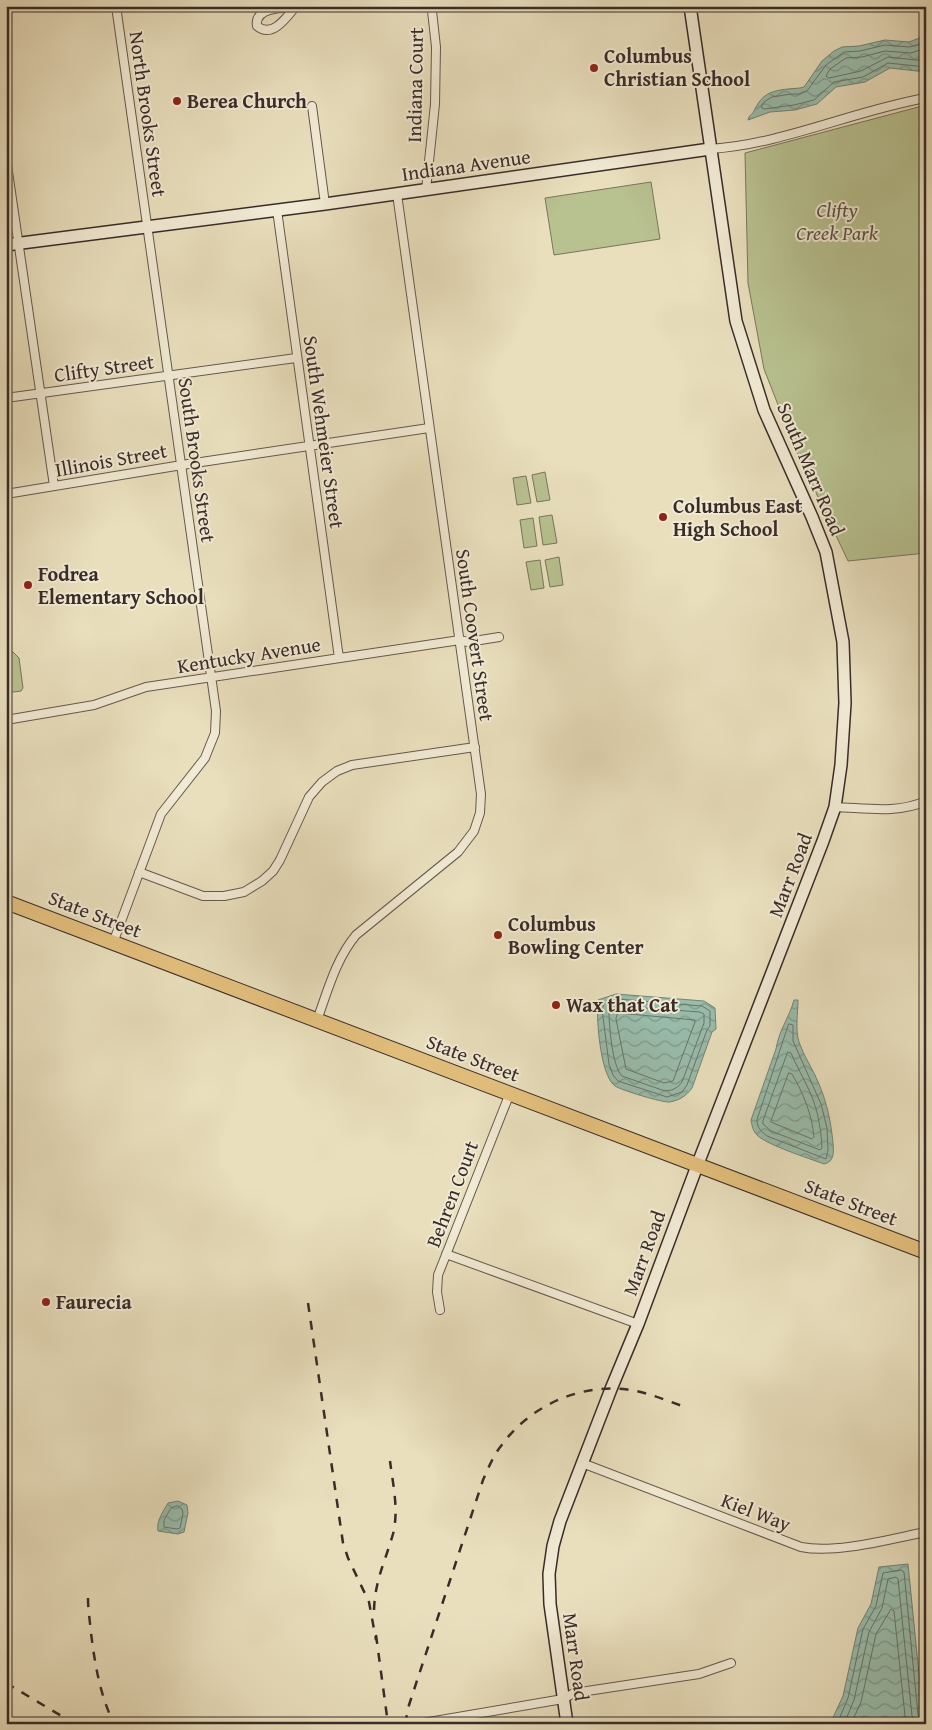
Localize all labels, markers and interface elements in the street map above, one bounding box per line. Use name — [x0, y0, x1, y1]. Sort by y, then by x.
street label: Indiana Court — [399, 27, 430, 143]
street label: North Brooks Street — [123, 29, 174, 199]
place label: Columbus Christian School — [604, 41, 750, 93]
marker: Columbus Christian School — [588, 62, 600, 74]
place label: Berea Church — [187, 86, 307, 115]
marker: Berea Church — [171, 95, 183, 107]
street label: Indiana Avenue — [400, 141, 532, 188]
park label: Clifty Creek Park — [796, 195, 879, 247]
street label: South Wehmeier Street — [297, 334, 352, 530]
street label: Clifty Street — [52, 346, 156, 389]
street label: South Brooks Street — [172, 376, 223, 544]
street label: South Marr Road — [770, 398, 853, 540]
street label: Illinois Street — [53, 435, 169, 484]
place label: Columbus East High School — [673, 491, 803, 543]
marker: Columbus East High School — [657, 511, 669, 523]
street label: South Coovert Street — [449, 547, 502, 723]
place label: Fodrea Elementary School — [38, 559, 204, 611]
marker: Fodrea Elementary School — [22, 579, 34, 591]
street label: Kentucky Avenue — [175, 629, 323, 680]
street label: Marr Road — [760, 828, 819, 921]
street label: State Street — [44, 882, 146, 945]
place label: Columbus Bowling Center — [508, 909, 644, 961]
marker: Columbus Bowling Center — [492, 929, 504, 941]
place label: Wax that Cat — [566, 990, 679, 1019]
marker: Wax that Cat — [550, 999, 562, 1011]
street label: State Street — [422, 1026, 524, 1089]
street label: Behren Court — [418, 1136, 485, 1251]
street label: State Street — [800, 1170, 902, 1233]
street label: Marr Road — [615, 1206, 672, 1299]
place label: Faurecia — [56, 1287, 132, 1316]
marker: Faurecia — [40, 1296, 52, 1308]
street label: Kiel Way — [717, 1485, 795, 1538]
street label: Marr Road — [556, 1611, 597, 1703]

